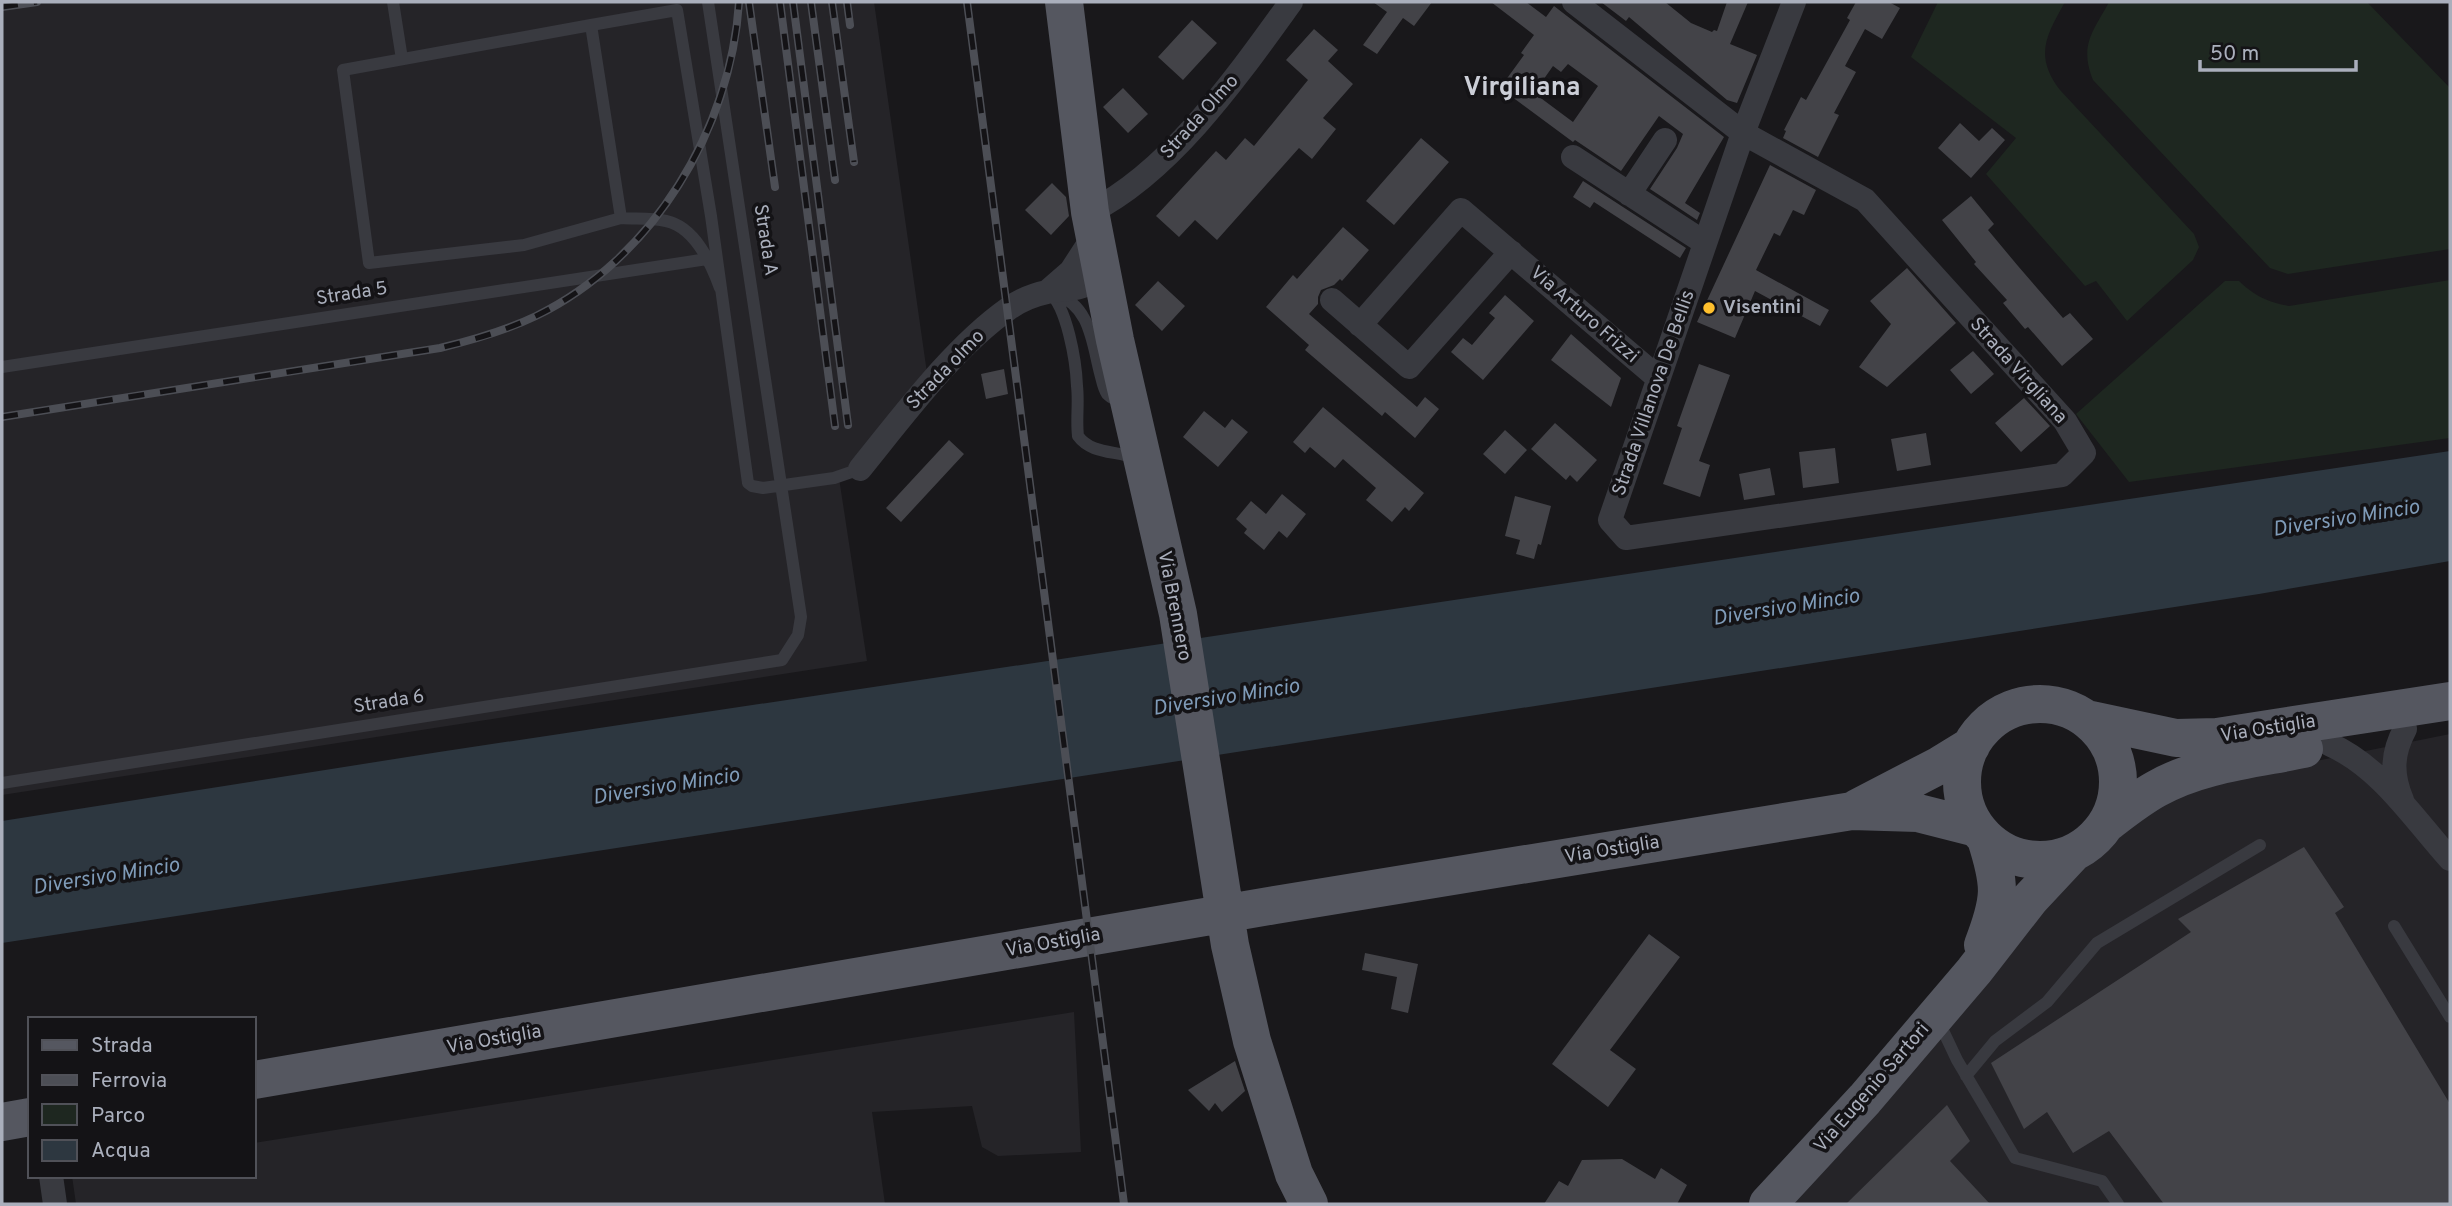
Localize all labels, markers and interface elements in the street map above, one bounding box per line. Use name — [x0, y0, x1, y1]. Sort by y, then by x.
scale bar — [2200, 28, 2356, 72]
text: 50 m — [2210, 41, 2259, 68]
street label: Strada Olmo — [1156, 70, 1244, 164]
district label: Virgiliana — [1463, 72, 1581, 105]
street label: Strada A — [748, 202, 782, 278]
street label: Via Arturo Frizzi — [1525, 261, 1643, 369]
street label: Strada 5 — [315, 277, 389, 311]
street label: Strada Villanova De Bellis — [1607, 287, 1701, 499]
place label: Visentini — [1723, 296, 1801, 320]
marker: Visentini — [1701, 300, 1717, 316]
street label: Strada Virgliana — [1964, 313, 2072, 429]
street label: Strada olmo — [902, 325, 990, 415]
water label: Diversivo Mincio — [2271, 494, 2422, 544]
street label: Via Brennero — [1152, 549, 1196, 663]
water label: Diversivo Mincio — [1711, 583, 1862, 633]
water label: Diversivo Mincio — [1151, 673, 1302, 723]
street label: Strada 6 — [352, 685, 426, 719]
street label: Via Ostiglia — [2219, 710, 2317, 748]
water label: Diversivo Mincio — [591, 762, 742, 812]
street label: Via Ostiglia — [1563, 831, 1661, 869]
water label: Diversivo Mincio — [31, 852, 182, 902]
street label: Via Ostiglia — [1004, 923, 1102, 963]
legend — [28, 1017, 256, 1178]
street label: Via Eugenio Sartori — [1809, 1018, 1935, 1158]
street label: Via Ostiglia — [445, 1020, 543, 1060]
text: Strada — [91, 1033, 152, 1060]
text: Ferrovia — [91, 1068, 167, 1095]
text: Parco — [91, 1103, 145, 1130]
text: Acqua — [91, 1138, 151, 1165]

